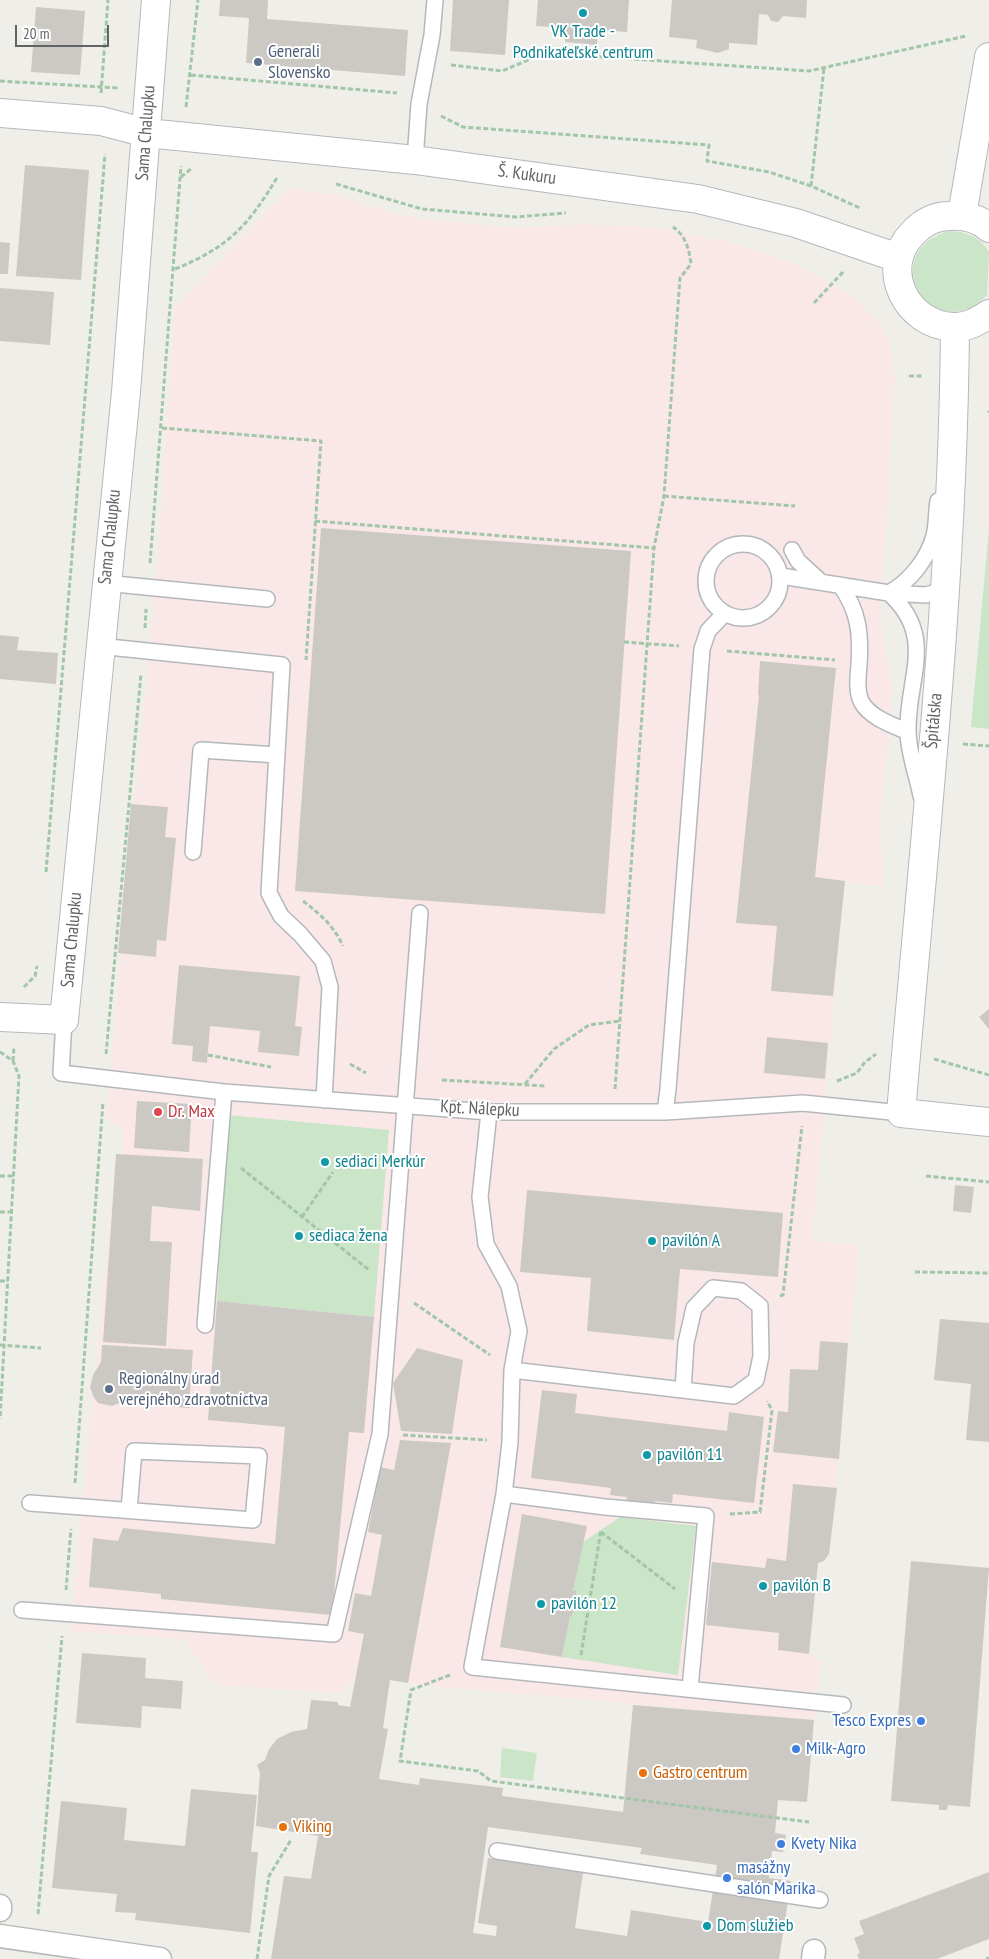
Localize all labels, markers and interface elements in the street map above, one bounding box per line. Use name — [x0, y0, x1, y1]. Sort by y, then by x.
marker: VK Trade - Podnikaťeľské centrum — [577, 7, 589, 19]
scale bar — [18, 15, 111, 47]
place label: VK Trade - Podnikaťeľské centrum — [513, 21, 653, 64]
text: 20 m — [23, 24, 49, 43]
place label: Generali Slovensko — [268, 41, 330, 84]
marker: Generali Slovensko — [252, 56, 264, 68]
street label: Sama Chalupku — [132, 85, 160, 181]
street label: Š. Kukuru — [496, 160, 558, 190]
street label: Sama Chalupku — [94, 488, 126, 586]
street label: Špitálska — [921, 692, 947, 750]
street label: Sama Chalupku — [57, 891, 87, 989]
street label: Kpt. Nálepku — [440, 1096, 520, 1122]
place label: Dr. Max — [168, 1101, 215, 1123]
marker: Dr. Max — [152, 1106, 164, 1118]
place label: sediaci Merkúr — [335, 1151, 425, 1173]
marker: sediaci Merkúr — [319, 1156, 331, 1168]
place label: sediaca žena — [309, 1225, 388, 1247]
marker: sediaca žena — [293, 1230, 305, 1242]
place label: pavilón A — [662, 1230, 720, 1252]
marker: pavilón A — [646, 1235, 658, 1247]
place label: Regionálny úrad verejného zdravotníctva — [119, 1368, 268, 1410]
marker: Regionálny úrad verejného zdravotníctva — [103, 1383, 115, 1395]
place label: pavilón 11 — [657, 1444, 723, 1466]
marker: pavilón 11 — [641, 1449, 653, 1461]
place label: pavilón B — [773, 1575, 831, 1597]
marker: pavilón B — [757, 1580, 769, 1592]
place label: pavilón 12 — [551, 1593, 617, 1615]
marker: pavilón 12 — [535, 1598, 547, 1610]
place label: Tesco Expres — [832, 1710, 911, 1732]
marker: Tesco Expres — [915, 1715, 927, 1727]
place label: Milk-Agro — [806, 1738, 866, 1760]
marker: Milk-Agro — [790, 1743, 802, 1755]
place label: Gastro centrum — [653, 1762, 747, 1784]
marker: Gastro centrum — [637, 1767, 649, 1779]
place label: Viking — [293, 1816, 332, 1838]
marker: Viking — [277, 1821, 289, 1833]
place label: Kvety Nika — [791, 1833, 857, 1855]
marker: Kvety Nika — [775, 1838, 787, 1850]
place label: masážny salón Marika — [737, 1857, 816, 1900]
marker: masážny salón Marika — [721, 1872, 733, 1884]
place label: Dom služieb — [717, 1915, 793, 1937]
marker: Dom služieb — [701, 1920, 713, 1932]

